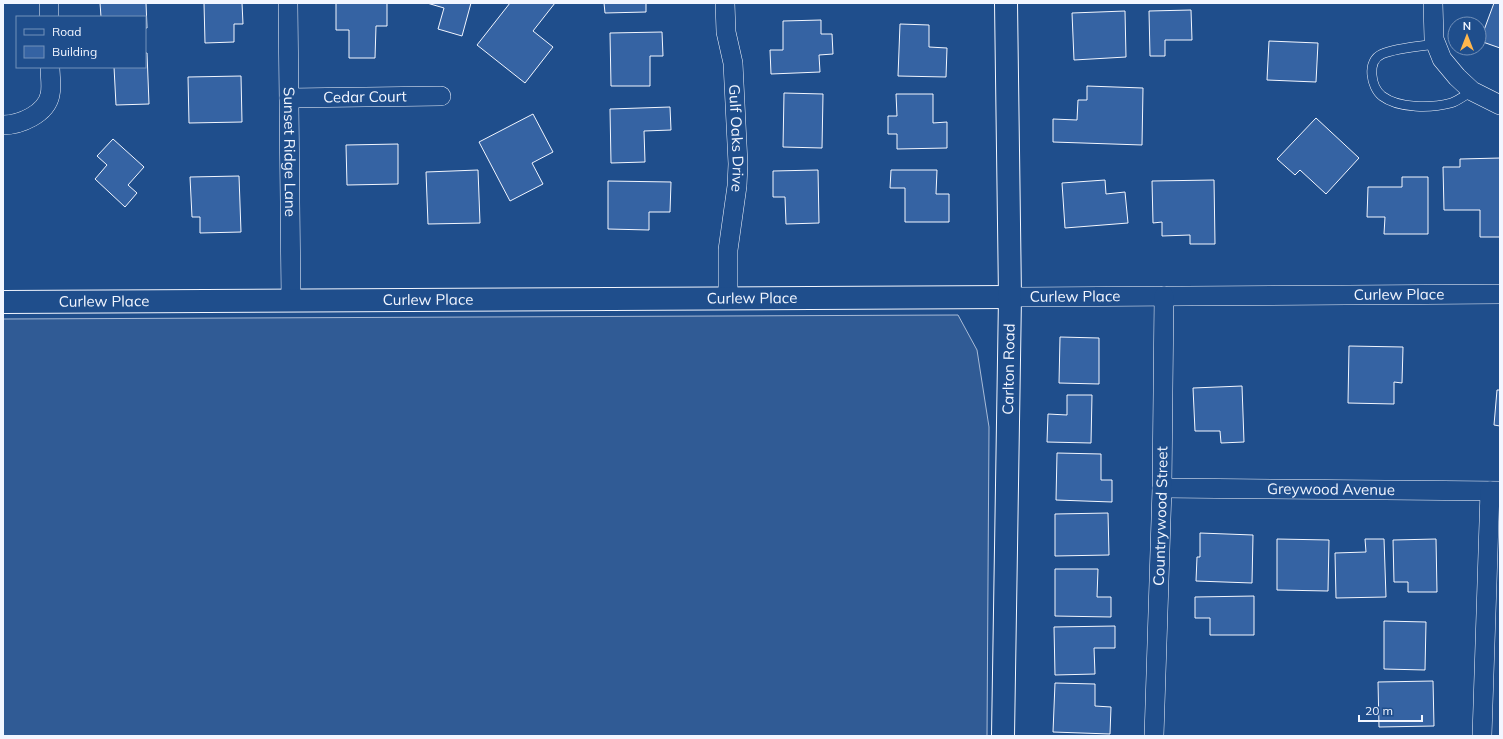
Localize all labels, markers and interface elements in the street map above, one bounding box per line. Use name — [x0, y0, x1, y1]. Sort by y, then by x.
legend — [16, 16, 146, 68]
north arrow — [1447, 16, 1487, 56]
text: N — [1463, 19, 1471, 33]
text: Road — [52, 24, 81, 39]
text: Building — [52, 44, 97, 59]
street label: Gulf Oaks Drive — [725, 84, 748, 193]
street label: Cedar Court — [323, 86, 407, 107]
street label: Sunset Ridge Lane — [280, 87, 300, 217]
street label: Curlew Place — [1354, 284, 1444, 304]
street label: Curlew Place — [1030, 286, 1120, 306]
street label: Curlew Place — [707, 288, 797, 308]
street label: Curlew Place — [383, 290, 473, 309]
street label: Curlew Place — [59, 291, 149, 311]
street label: Carlton Road — [998, 323, 1019, 415]
street label: Countrywood Street — [1149, 446, 1171, 586]
street label: Greywood Avenue — [1267, 479, 1395, 499]
scale bar — [1359, 697, 1422, 723]
text: 20 m — [1365, 703, 1393, 718]

